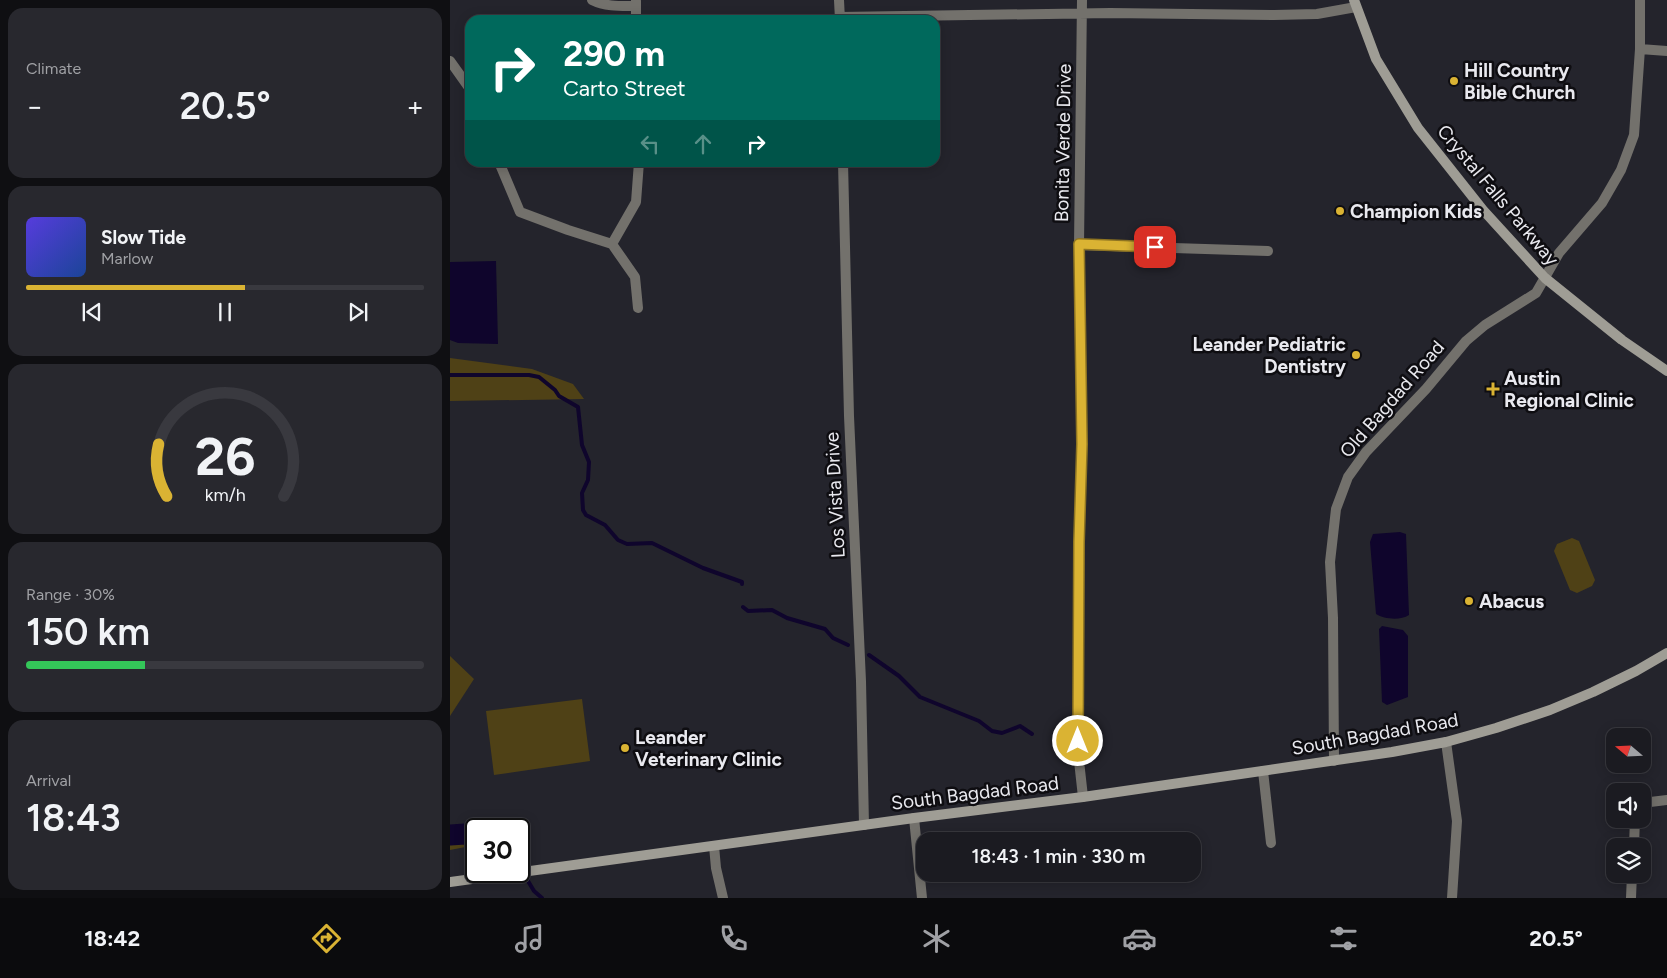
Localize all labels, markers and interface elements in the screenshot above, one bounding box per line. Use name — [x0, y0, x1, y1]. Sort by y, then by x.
text: 290 m — [563, 33, 665, 75]
icon: right — [480, 35, 545, 100]
text: Climate — [26, 59, 81, 78]
place label: Hill Country Bible Church — [1464, 59, 1575, 104]
street label: Bonita Verde Drive — [1050, 64, 1076, 222]
text: Carto Street — [563, 75, 686, 102]
marker: Hill Country Bible Church — [1448, 75, 1460, 87]
text: 20.5° — [179, 83, 271, 129]
text: − — [26, 89, 43, 123]
text: + — [407, 89, 424, 123]
street label: Crystal Falls Parkway — [1432, 120, 1564, 270]
icon: left — [636, 130, 664, 158]
icon: ahead — [689, 130, 717, 158]
icon: right — [742, 130, 770, 158]
place label: Champion Kids — [1350, 200, 1482, 223]
marker: Champion Kids — [1334, 205, 1346, 217]
text: Slow Tide — [101, 226, 186, 249]
pin — [1134, 226, 1176, 268]
icon: arrive — [1141, 233, 1169, 261]
text: Marlow — [101, 249, 153, 268]
icon: previous — [78, 298, 106, 326]
icon: pause — [211, 298, 239, 326]
icon: next — [344, 298, 372, 326]
place label: Leander Pediatric Dentistry — [1192, 333, 1346, 378]
street label: Old Bagdad Road — [1335, 336, 1449, 462]
marker: Leander Pediatric Dentistry — [1350, 349, 1362, 361]
place label: Austin Regional Clinic — [1504, 367, 1634, 412]
marker: Austin Regional Clinic — [1486, 382, 1500, 396]
text: 26 — [195, 426, 255, 488]
street label: Los Vista Drive — [820, 431, 850, 559]
text: km/h — [205, 484, 245, 505]
text: Range · 30% — [26, 585, 115, 604]
place label: Abacus — [1479, 590, 1544, 613]
marker: Abacus — [1463, 595, 1475, 607]
text: 150 km — [26, 609, 150, 655]
street label: South Bagdad Road — [1290, 708, 1460, 760]
position arrow — [1051, 714, 1103, 766]
place label: Leander Veterinary Clinic — [635, 726, 782, 771]
north arrow — [1606, 728, 1651, 772]
map controls — [1606, 728, 1651, 883]
marker: Leander Veterinary Clinic — [619, 742, 631, 754]
text: Arrival — [26, 771, 71, 790]
street label: South Bagdad Road — [890, 771, 1060, 815]
button: sound — [1606, 783, 1651, 828]
text: 18:43 — [26, 795, 121, 841]
speed limit sign: 30 — [465, 818, 530, 883]
button: layers — [1606, 838, 1651, 883]
text: 18:43 · 1 min · 330 m — [971, 845, 1146, 868]
icon: directions — [309, 921, 344, 956]
icon: music — [512, 921, 547, 956]
icon: phone — [716, 921, 751, 956]
icon: climate — [919, 921, 954, 956]
icon: car — [1122, 921, 1157, 956]
icon: filters — [1326, 921, 1361, 956]
text: 18:42 — [84, 925, 140, 952]
text: 20.5° — [1529, 925, 1583, 952]

